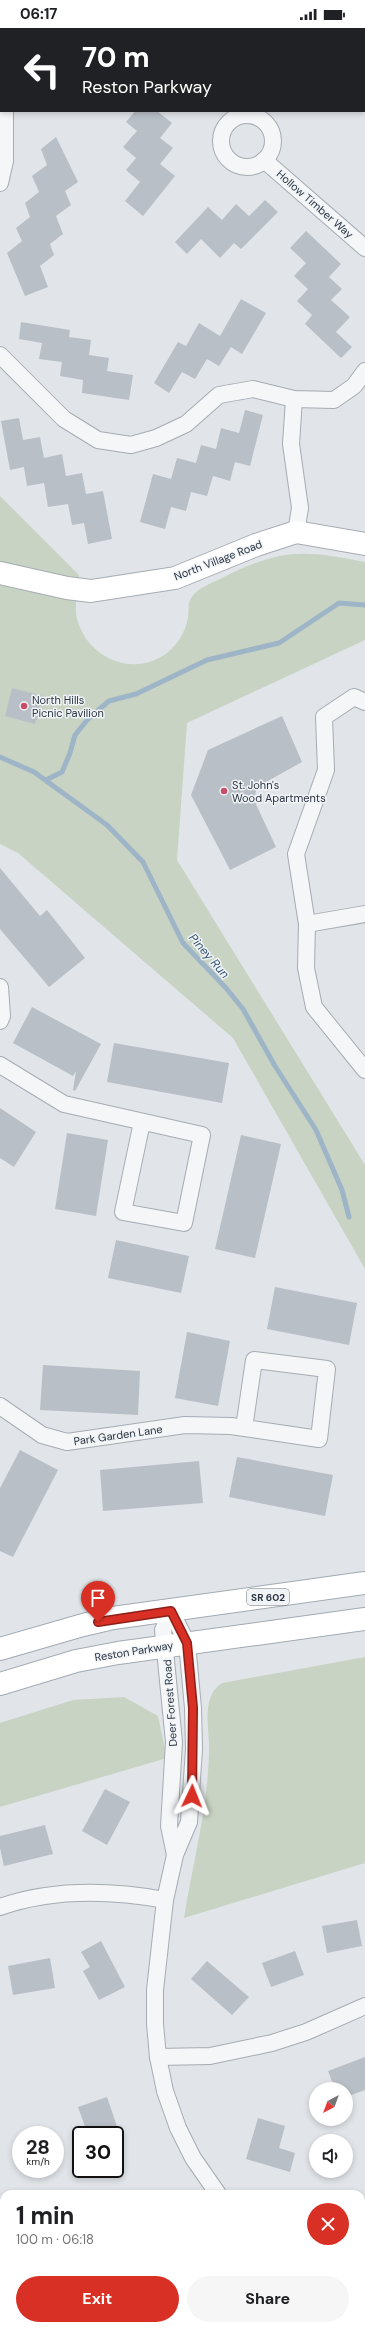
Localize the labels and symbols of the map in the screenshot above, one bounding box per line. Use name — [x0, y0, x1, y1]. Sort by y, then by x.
street label: Hollow Timber Way — [274, 167, 356, 241]
street label: North Village Road — [172, 537, 264, 583]
place label: North Hills Picnic Pavilion — [32, 693, 104, 720]
marker: North Hills Picnic Pavilion — [19, 701, 29, 711]
place label: St. John's Wood Apartments — [232, 778, 326, 805]
marker: St. John's Wood Apartments — [219, 786, 229, 796]
water label: Piney Run — [185, 930, 233, 982]
street label: Park Garden Lane — [73, 1422, 163, 1448]
pin — [81, 1581, 115, 1622]
road number: SR 602 — [247, 1589, 289, 1605]
street label: Reston Parkway — [94, 1638, 174, 1664]
street label: Deer Forest Road — [160, 1659, 180, 1747]
position arrow — [171, 1775, 213, 1817]
north arrow — [309, 2082, 353, 2126]
speed limit sign: 30 — [72, 2126, 124, 2178]

